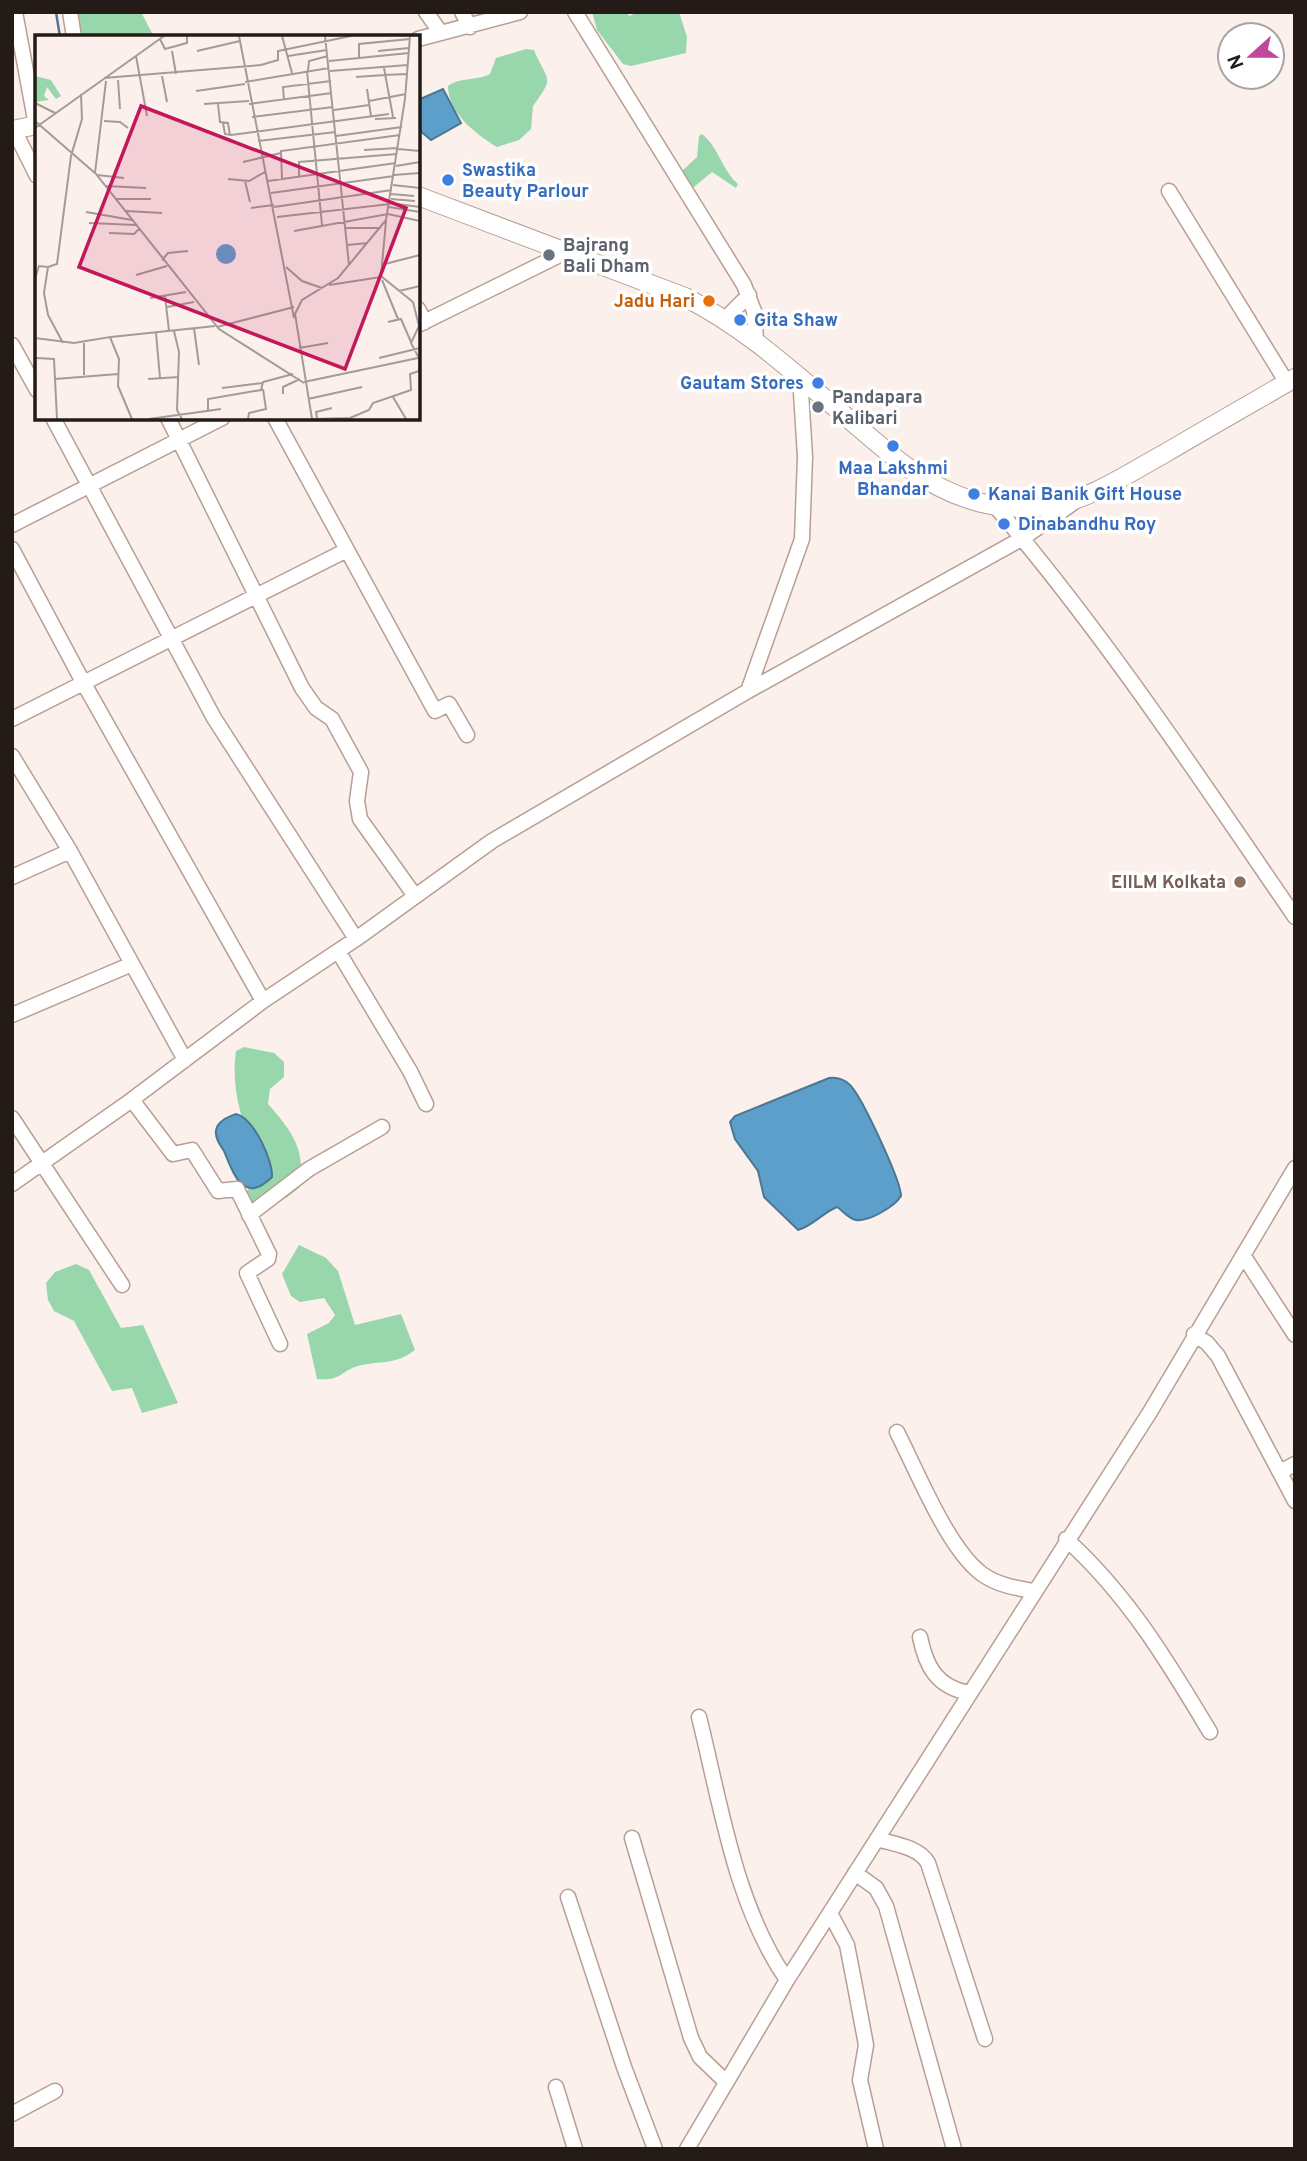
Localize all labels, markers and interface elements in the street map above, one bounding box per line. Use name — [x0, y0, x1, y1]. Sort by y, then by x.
north arrow — [1216, 21, 1286, 91]
inset map — [35, 35, 420, 420]
text: N — [1223, 51, 1251, 72]
place label: Swastika Beauty Parlour — [462, 160, 589, 204]
marker: Swastika Beauty Parlour — [440, 172, 456, 188]
place label: Bajrang Bali Dham — [563, 235, 650, 279]
marker: Bajrang Bali Dham — [541, 247, 557, 263]
place label: Jadu Hari — [614, 291, 695, 314]
marker: Jadu Hari — [701, 293, 717, 309]
place label: Gita Shaw — [754, 310, 838, 333]
marker: Gita Shaw — [732, 312, 748, 328]
place label: Gautam Stores — [680, 373, 804, 396]
marker: Gautam Stores — [810, 375, 826, 391]
place label: Pandapara Kalibari — [832, 387, 922, 431]
marker: Pandapara Kalibari — [810, 399, 826, 415]
marker: Maa Lakshmi Bhandar — [885, 438, 901, 454]
place label: Maa Lakshmi Bhandar — [838, 458, 948, 502]
place label: Kanai Banik Gift House — [988, 484, 1182, 507]
marker: Kanai Banik Gift House — [966, 486, 982, 502]
place label: Dinabandhu Roy — [1018, 514, 1156, 537]
marker: Dinabandhu Roy — [996, 516, 1012, 532]
place label: EIILM Kolkata — [1111, 872, 1226, 895]
marker: EIILM Kolkata — [1232, 874, 1248, 890]

